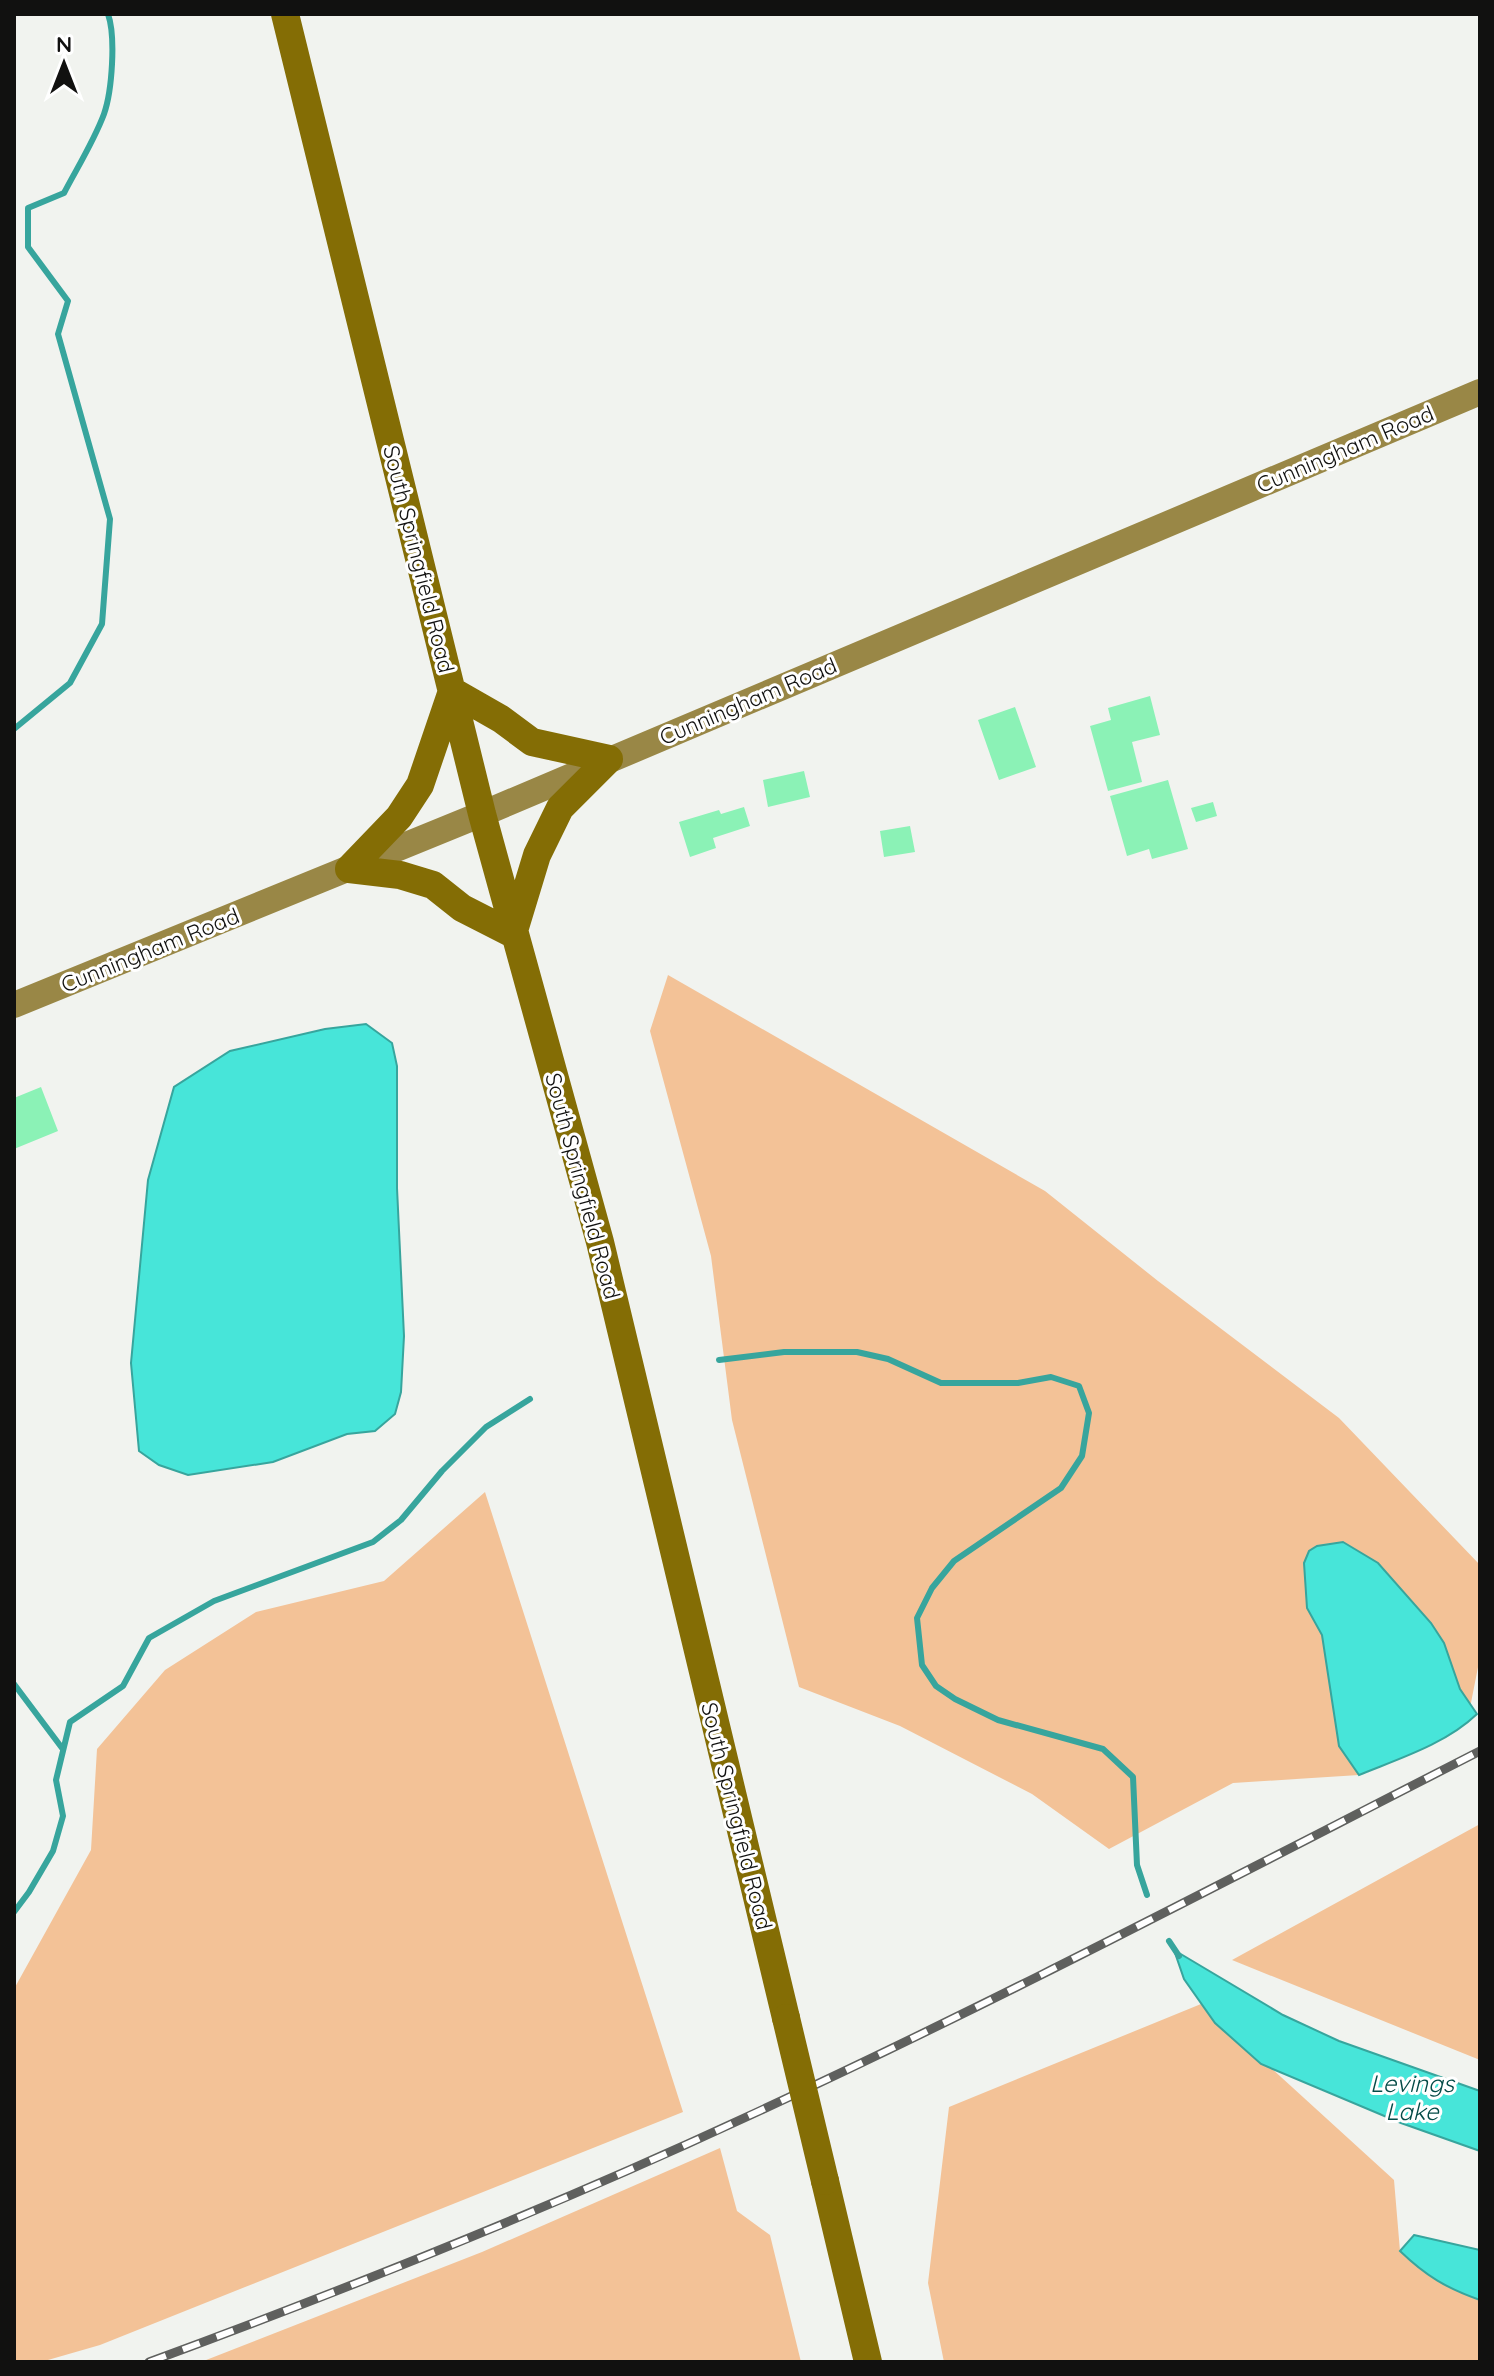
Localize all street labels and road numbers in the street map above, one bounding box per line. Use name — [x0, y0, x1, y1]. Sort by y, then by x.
street label: Cunningham Road — [1252, 399, 1438, 499]
street label: South Springfield Road — [377, 442, 461, 676]
street label: Cunningham Road — [655, 651, 841, 751]
street label: Cunningham Road — [57, 901, 243, 999]
street label: South Springfield Road — [539, 1070, 627, 1302]
street label: South Springfield Road — [695, 1699, 779, 1933]

